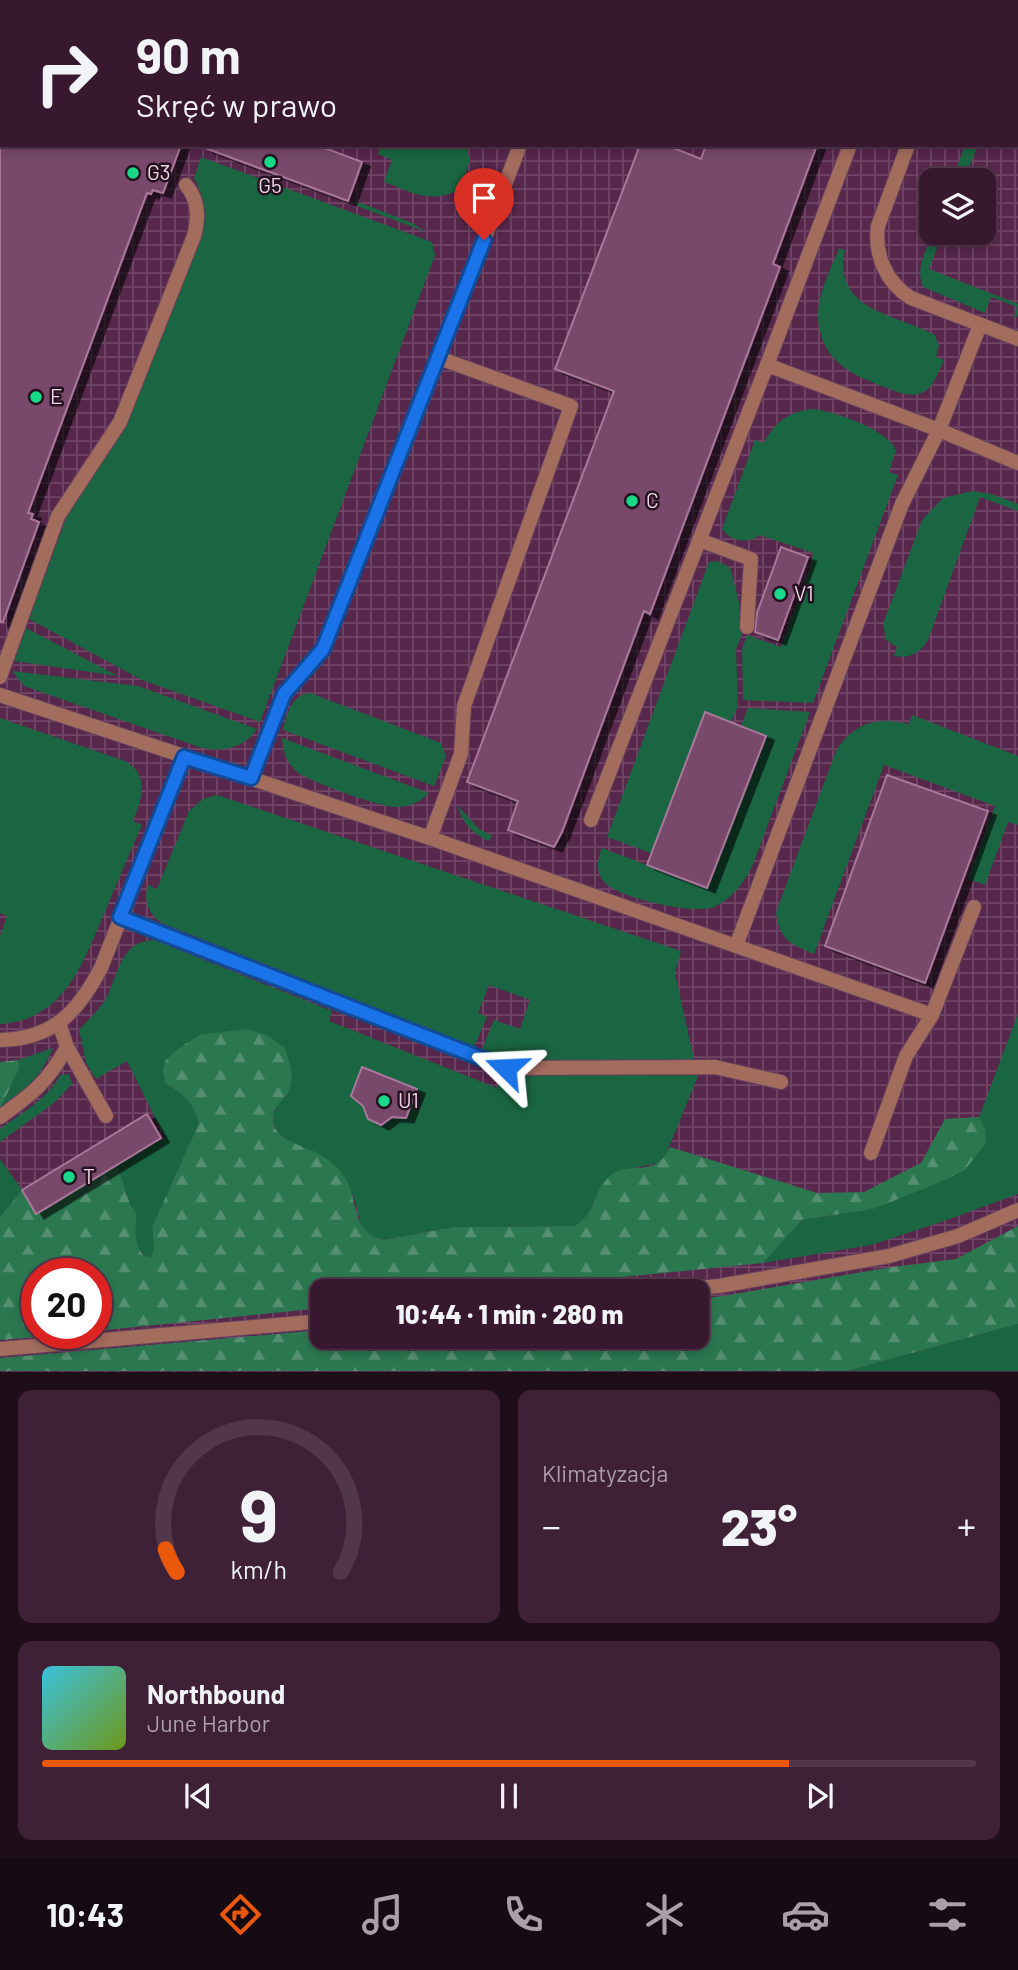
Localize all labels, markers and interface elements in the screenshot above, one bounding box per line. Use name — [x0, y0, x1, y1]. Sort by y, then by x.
text: 90 m — [136, 25, 241, 84]
icon: right — [21, 28, 112, 119]
text: Skręć w prawo — [136, 85, 337, 123]
marker: G5 — [262, 154, 278, 170]
place label: G3 — [147, 159, 171, 184]
marker: G3 — [125, 165, 141, 181]
pin — [454, 168, 514, 240]
map controls — [919, 168, 996, 245]
button: layers — [919, 168, 996, 245]
place label: G5 — [258, 172, 282, 197]
icon: arrive — [465, 179, 503, 217]
place label: E — [50, 383, 63, 408]
marker: E — [28, 389, 44, 405]
place label: C — [646, 487, 659, 512]
marker: C — [624, 493, 640, 509]
place label: V1 — [794, 580, 814, 605]
marker: V1 — [772, 586, 788, 602]
position arrow — [469, 1031, 543, 1105]
place label: U1 — [398, 1087, 419, 1112]
marker: U1 — [376, 1093, 392, 1109]
place label: T — [83, 1163, 95, 1188]
marker: T — [61, 1169, 77, 1185]
speed limit sign: 20 — [21, 1258, 112, 1349]
text: 10:44 · 1 min · 280 m — [396, 1298, 623, 1329]
text: Klimatyzacja — [542, 1459, 668, 1487]
text: 9 — [240, 1470, 278, 1558]
text: 23° — [721, 1494, 797, 1556]
text: − — [542, 1502, 561, 1548]
text: + — [957, 1502, 976, 1548]
text: km/h — [231, 1554, 287, 1584]
text: Northbound — [147, 1678, 285, 1709]
text: June Harbor — [147, 1709, 270, 1737]
icon: previous — [179, 1777, 217, 1815]
icon: pause — [490, 1777, 528, 1815]
icon: next — [801, 1777, 839, 1815]
icon: directions — [216, 1890, 265, 1939]
icon: music — [358, 1890, 407, 1939]
icon: phone — [499, 1890, 548, 1939]
icon: climate — [640, 1890, 689, 1939]
icon: car — [781, 1890, 830, 1939]
icon: filters — [923, 1890, 972, 1939]
text: 10:43 — [46, 1895, 124, 1933]

